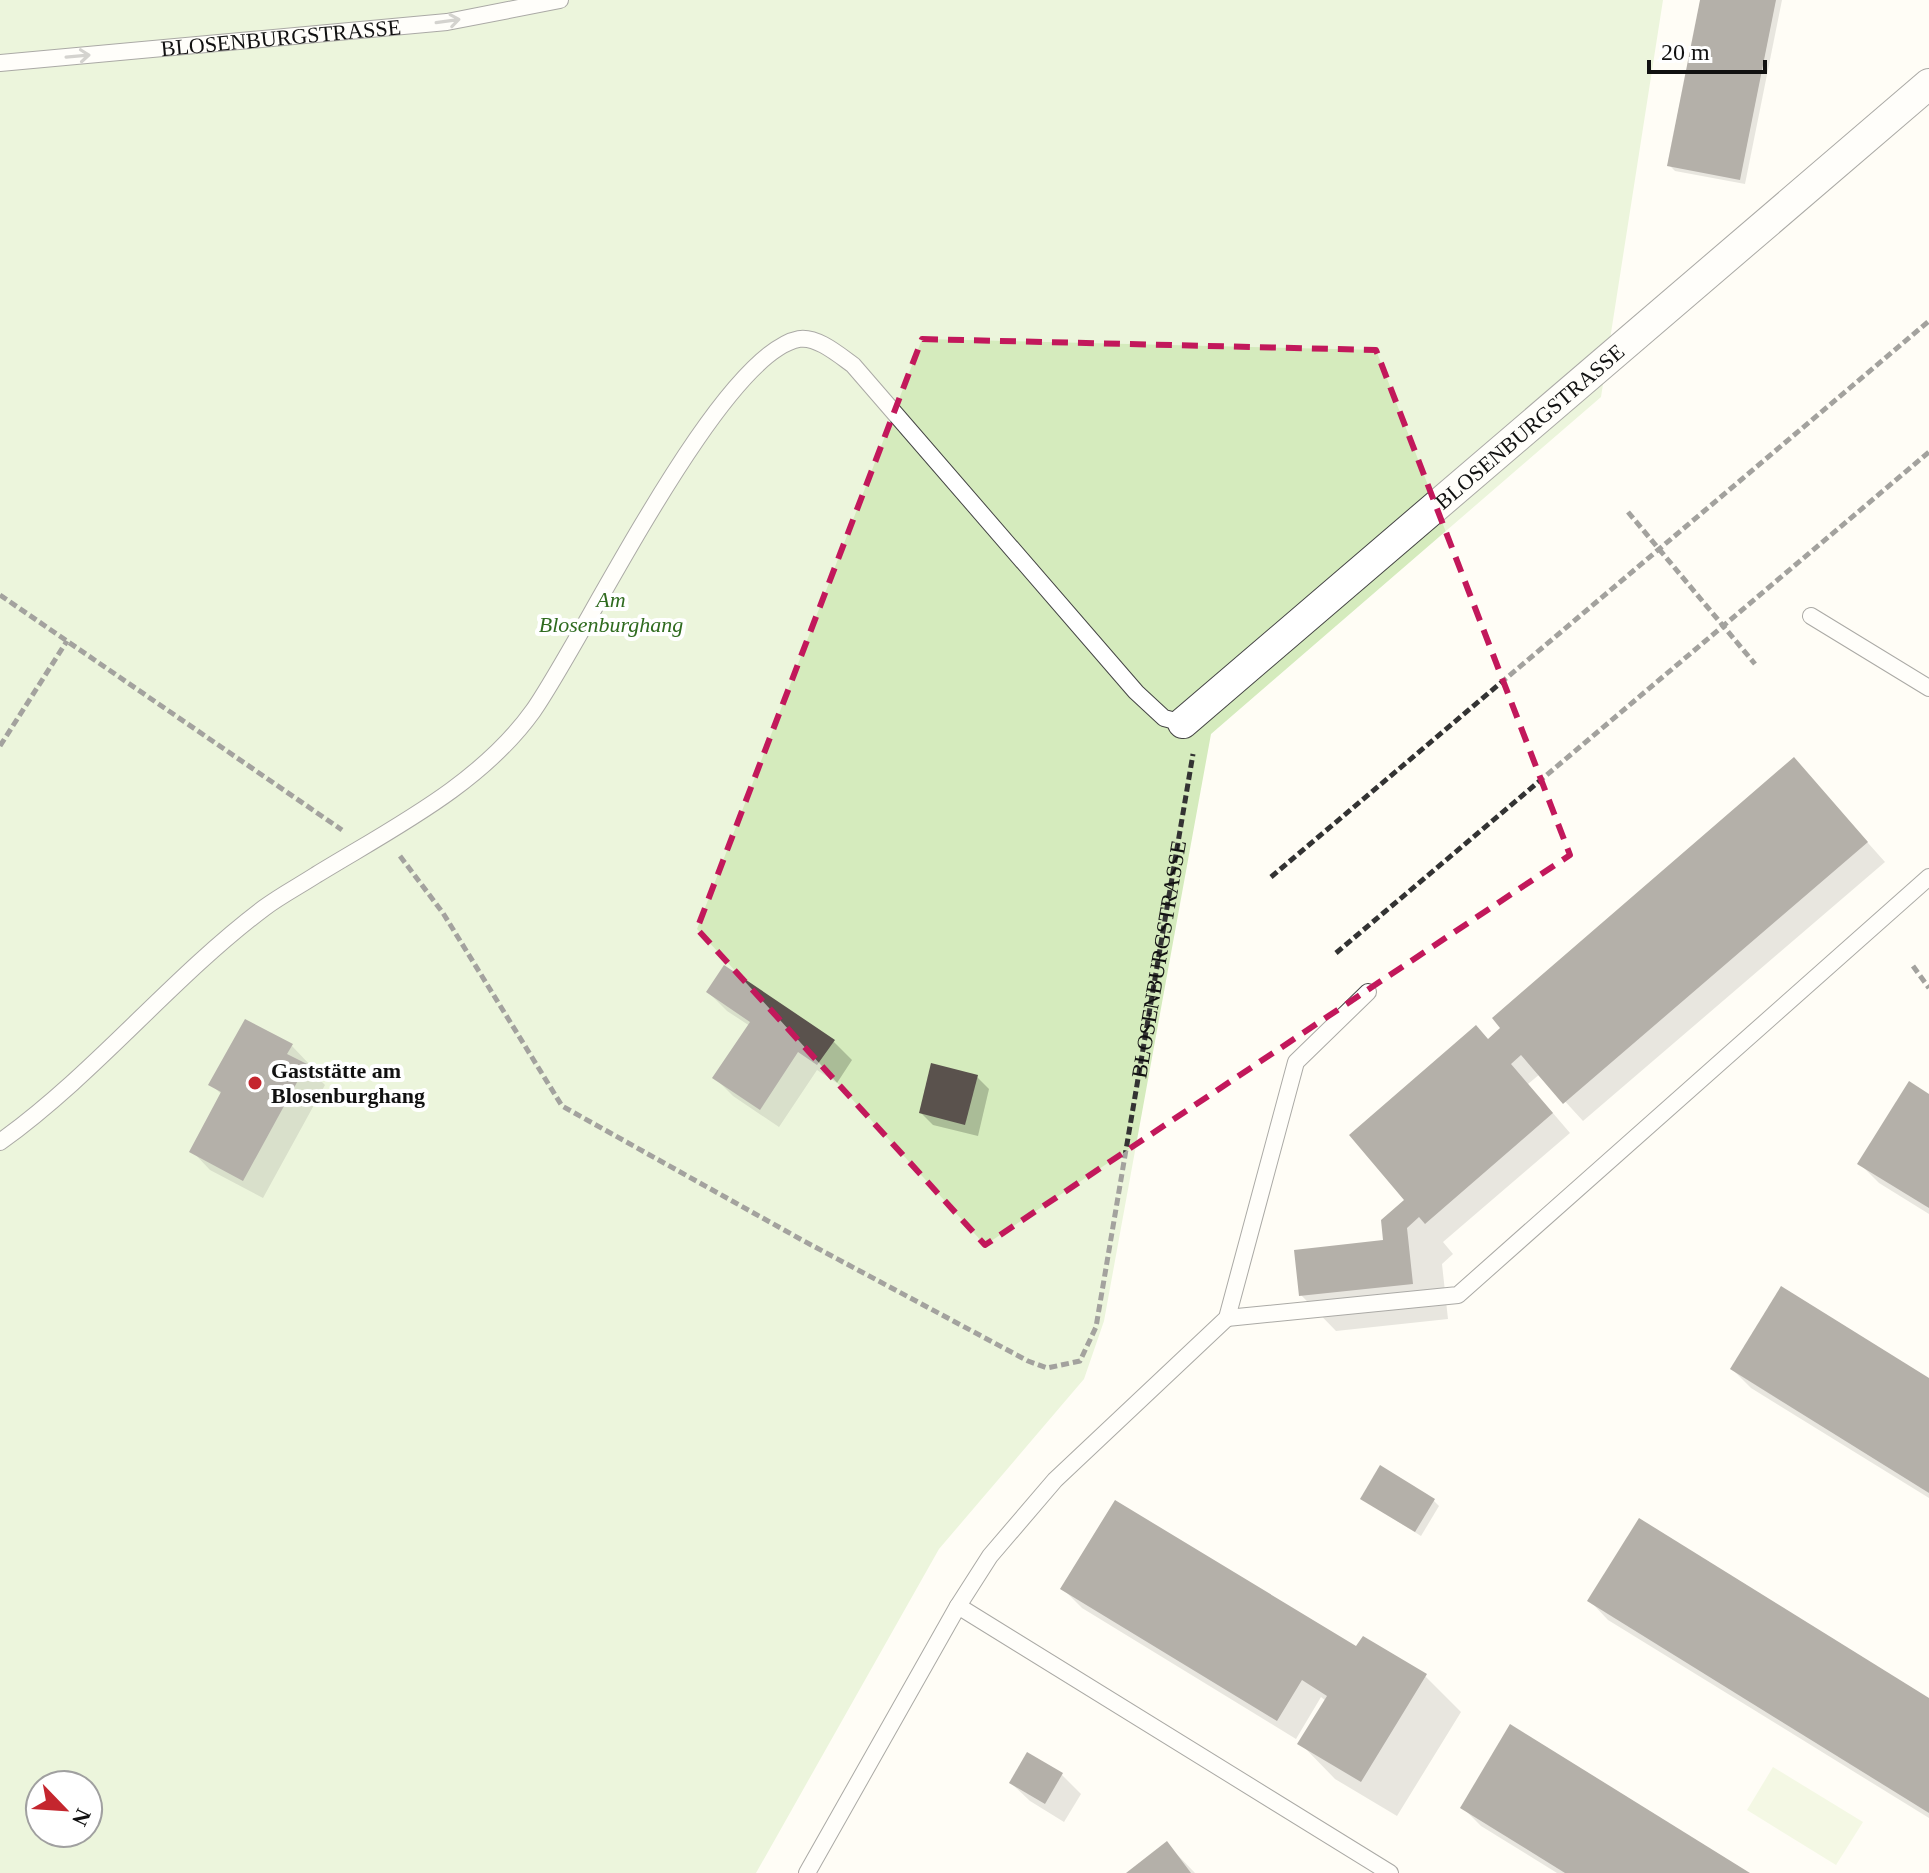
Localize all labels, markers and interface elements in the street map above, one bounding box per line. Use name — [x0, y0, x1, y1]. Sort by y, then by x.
one-way arrow — [435, 13, 460, 28]
street label: BLOSENBURGSTRASSE — [160, 14, 402, 61]
scale bar — [1649, 24, 1765, 74]
text: 20 m — [1661, 39, 1710, 65]
one-way arrow — [64, 48, 91, 63]
street label: BLOSENBURGSTRASSE — [1430, 338, 1629, 514]
park label: Am Blosenburghang — [539, 587, 683, 637]
street label: BLOSENBURGSTRASSE — [1126, 838, 1191, 1080]
place label: Gaststätte am Blosenburghang — [271, 1058, 425, 1108]
marker: Gaststätte am Blosenburghang — [246, 1074, 264, 1092]
north arrow — [24, 1769, 104, 1849]
text: N — [67, 1805, 96, 1830]

